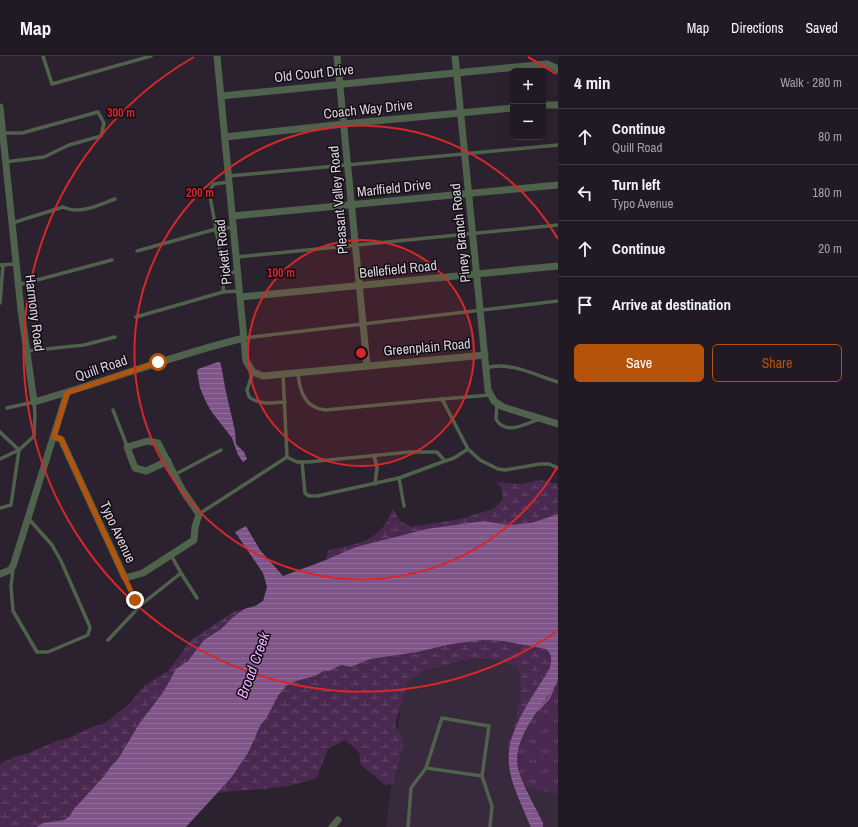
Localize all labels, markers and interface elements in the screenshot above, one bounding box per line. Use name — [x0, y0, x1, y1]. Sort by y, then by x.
text: Map — [20, 15, 51, 41]
text: Map — [687, 19, 709, 37]
text: Directions — [731, 19, 783, 37]
text: Saved — [805, 19, 838, 37]
street label: Old Court Drive — [273, 60, 355, 86]
map controls — [510, 68, 546, 140]
button: + — [510, 68, 546, 104]
text: 4 min — [574, 71, 610, 94]
text: Walk · 280 m — [780, 74, 842, 91]
street label: Coach Way Drive — [323, 95, 413, 123]
button: − — [510, 104, 546, 140]
text: 300 m — [107, 105, 135, 121]
text: Continue — [612, 118, 665, 139]
icon: ahead — [574, 126, 596, 148]
text: 80 m — [818, 128, 842, 145]
text: Quill Road — [612, 139, 662, 156]
street label: Pleasant Valley Road — [324, 145, 352, 255]
text: Turn left — [612, 174, 660, 195]
street label: Marlfield Drive — [356, 175, 432, 201]
icon: left — [574, 182, 596, 204]
street label: Piney Branch Road — [446, 183, 474, 283]
text: 180 m — [812, 184, 842, 201]
text: 200 m — [186, 185, 214, 201]
text: Typo Avenue — [612, 195, 673, 212]
street label: Pickett Road — [211, 218, 235, 286]
icon: ahead — [574, 238, 596, 260]
text: Continue — [612, 238, 665, 259]
text: 20 m — [818, 240, 842, 257]
street label: Bellefield Road — [358, 256, 438, 282]
text: 100 m — [267, 265, 295, 281]
street label: Harmony Road — [21, 274, 49, 352]
icon: arrive — [574, 294, 596, 316]
text: Arrive at destination — [612, 294, 731, 315]
street label: Greenplain Road — [383, 334, 471, 360]
button: Save — [574, 344, 704, 382]
button: Share — [712, 344, 842, 382]
centre of rings — [354, 346, 368, 360]
street label: Quill Road — [72, 351, 130, 385]
route start — [149, 353, 167, 371]
street label: Typo Avenue — [96, 498, 140, 566]
route end — [126, 591, 144, 609]
water label: Broad Creek — [231, 628, 275, 701]

